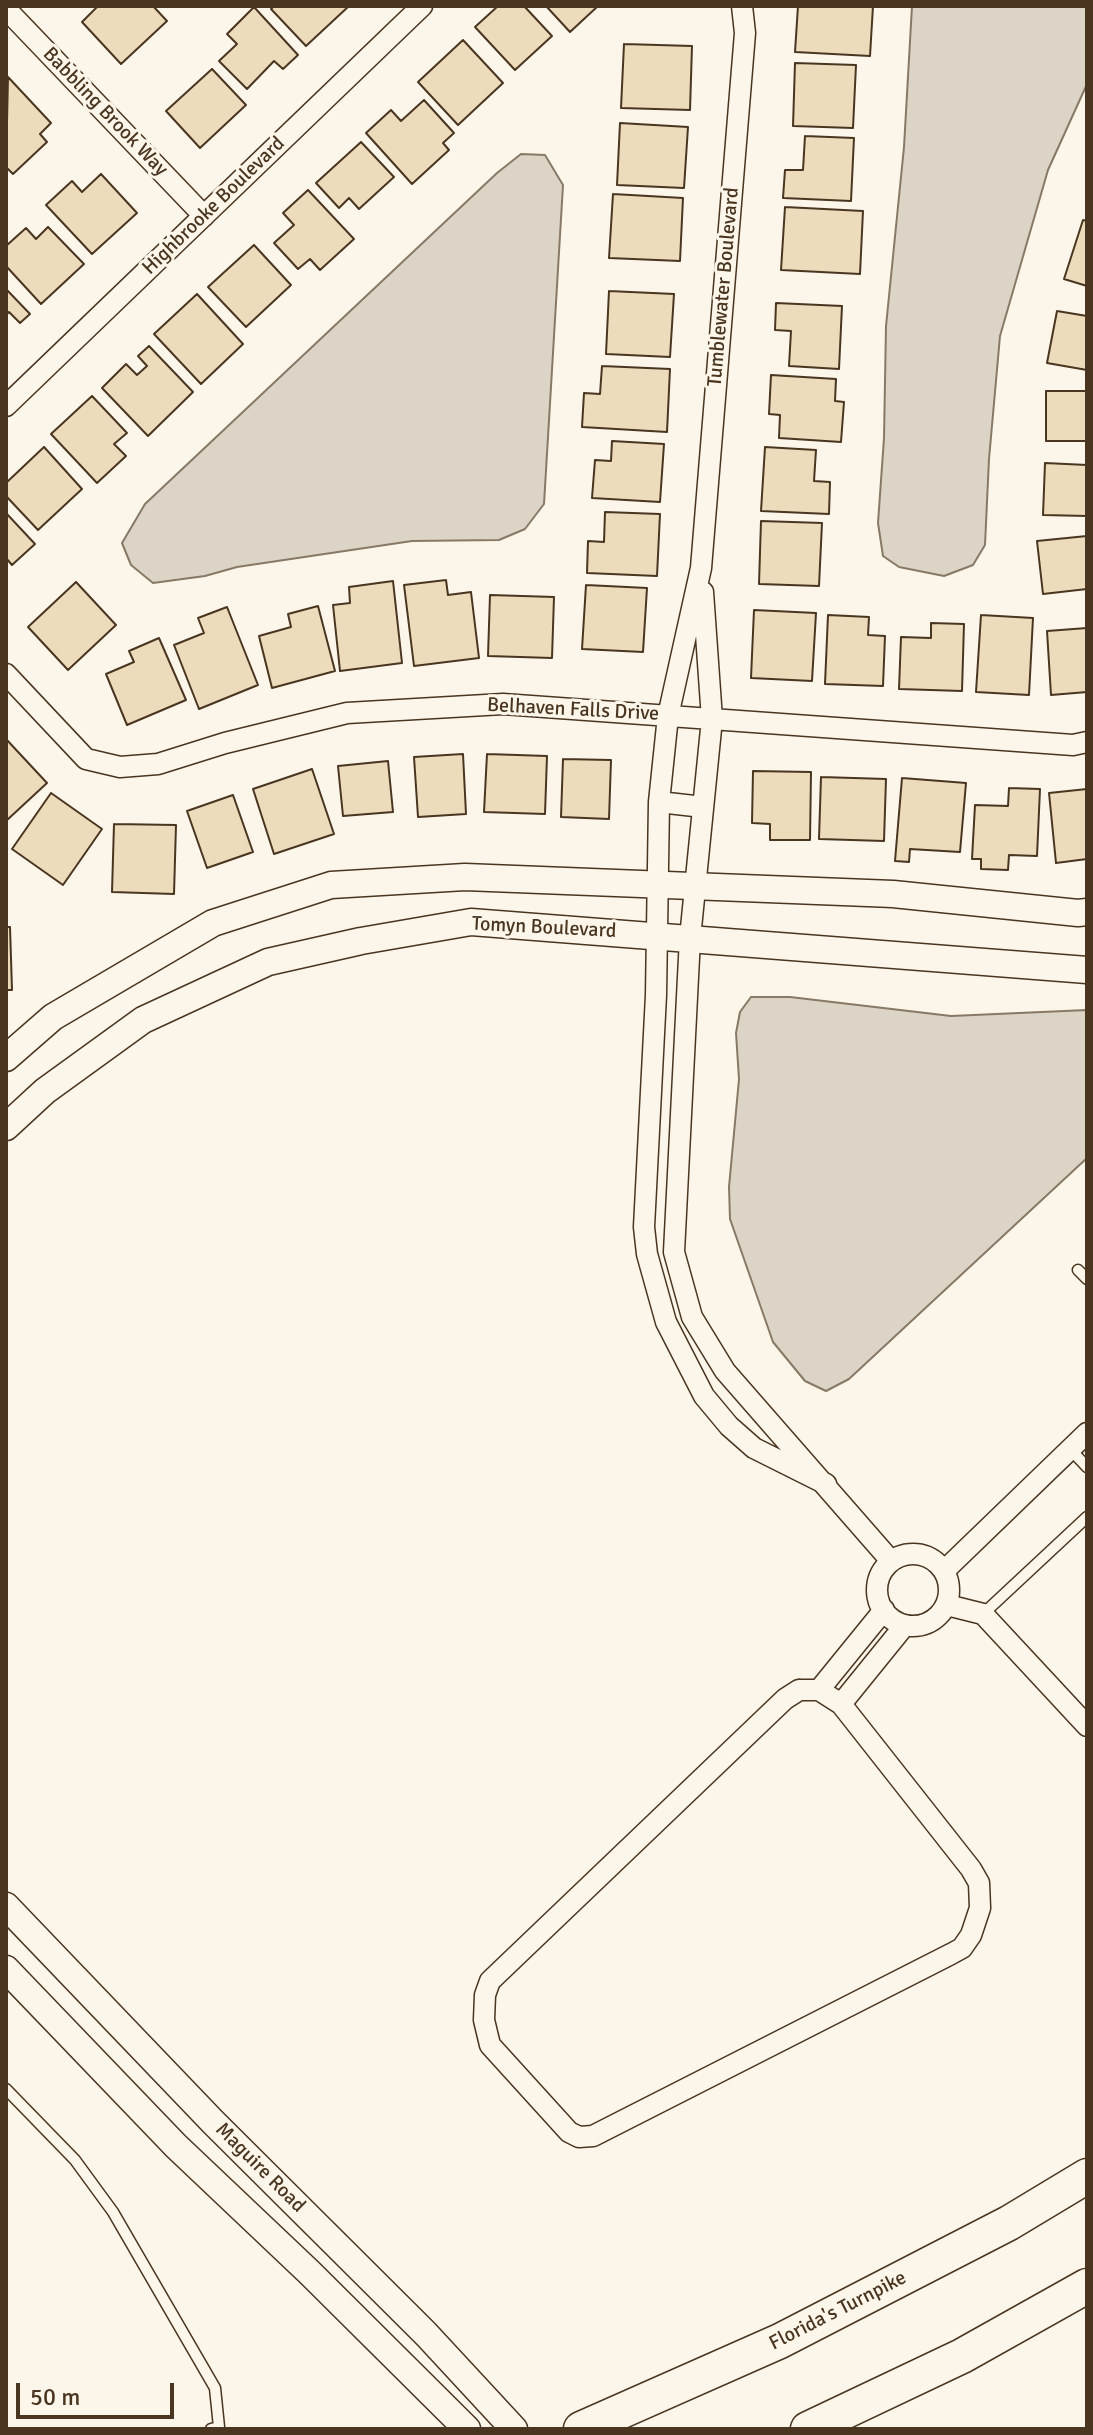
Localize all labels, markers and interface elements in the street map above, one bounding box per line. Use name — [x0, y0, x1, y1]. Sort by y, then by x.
street label: Babbling Brook Way — [37, 43, 173, 181]
street label: Highbrooke Boulevard — [138, 132, 290, 280]
street label: Tumblewater Boulevard — [703, 186, 745, 388]
street label: Belhaven Falls Drive — [486, 694, 660, 726]
street label: Tomyn Boulevard — [471, 912, 617, 944]
street label: Maguire Road — [210, 2118, 310, 2218]
street label: Florida's Turnpike — [765, 2266, 911, 2356]
scale bar — [20, 2367, 178, 2417]
text: 50 m — [30, 2382, 80, 2412]

